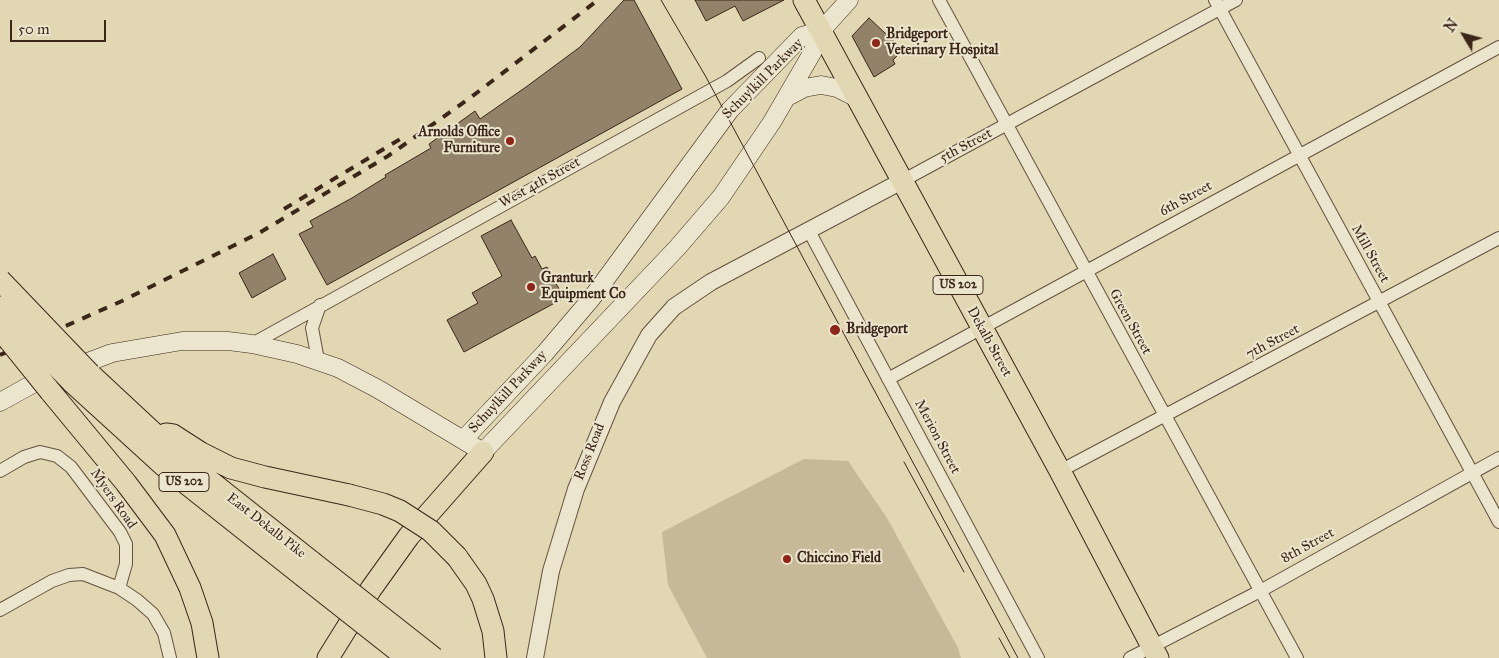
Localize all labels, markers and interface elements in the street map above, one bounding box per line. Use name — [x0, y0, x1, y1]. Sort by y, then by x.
scale bar — [12, 10, 109, 42]
north arrow — [1439, 10, 1489, 60]
text: N — [1441, 16, 1462, 36]
text: 50 m — [18, 20, 50, 38]
place label: Bridgeport Veterinary Hospital — [886, 27, 998, 59]
street label: Schuylkill Parkway — [719, 35, 807, 123]
marker: Bridgeport Veterinary Hospital — [870, 37, 882, 49]
place label: Arnolds Office Furniture — [418, 125, 500, 158]
street label: 5th Street — [937, 125, 995, 167]
marker: Arnolds Office Furniture — [504, 135, 516, 147]
street label: West 4th Street — [497, 154, 583, 212]
street label: 6th Street — [1157, 178, 1215, 220]
street label: Mill Street — [1347, 222, 1393, 286]
place label: Granturk Equipment Co — [541, 271, 626, 304]
road number: US 202 — [933, 276, 983, 294]
marker: Granturk Equipment Co — [525, 281, 537, 293]
street label: Green Street — [1105, 286, 1155, 358]
street label: Dekalb Street — [963, 304, 1015, 380]
street label: 7th Street — [1243, 321, 1303, 363]
place label: Bridgeport — [846, 322, 908, 338]
marker: Bridgeport — [828, 323, 842, 337]
street label: Schuylkill Parkway — [465, 347, 551, 437]
street label: Merion Street — [910, 397, 964, 477]
street label: Ross Road — [571, 421, 609, 483]
street label: Myers Road — [86, 466, 140, 532]
road number: US 202 — [159, 472, 209, 492]
street label: East Dekalb Pike — [223, 490, 309, 562]
street label: 8th Street — [1279, 525, 1337, 567]
place label: Chiccino Field — [797, 551, 881, 567]
marker: Chiccino Field — [781, 553, 793, 565]

